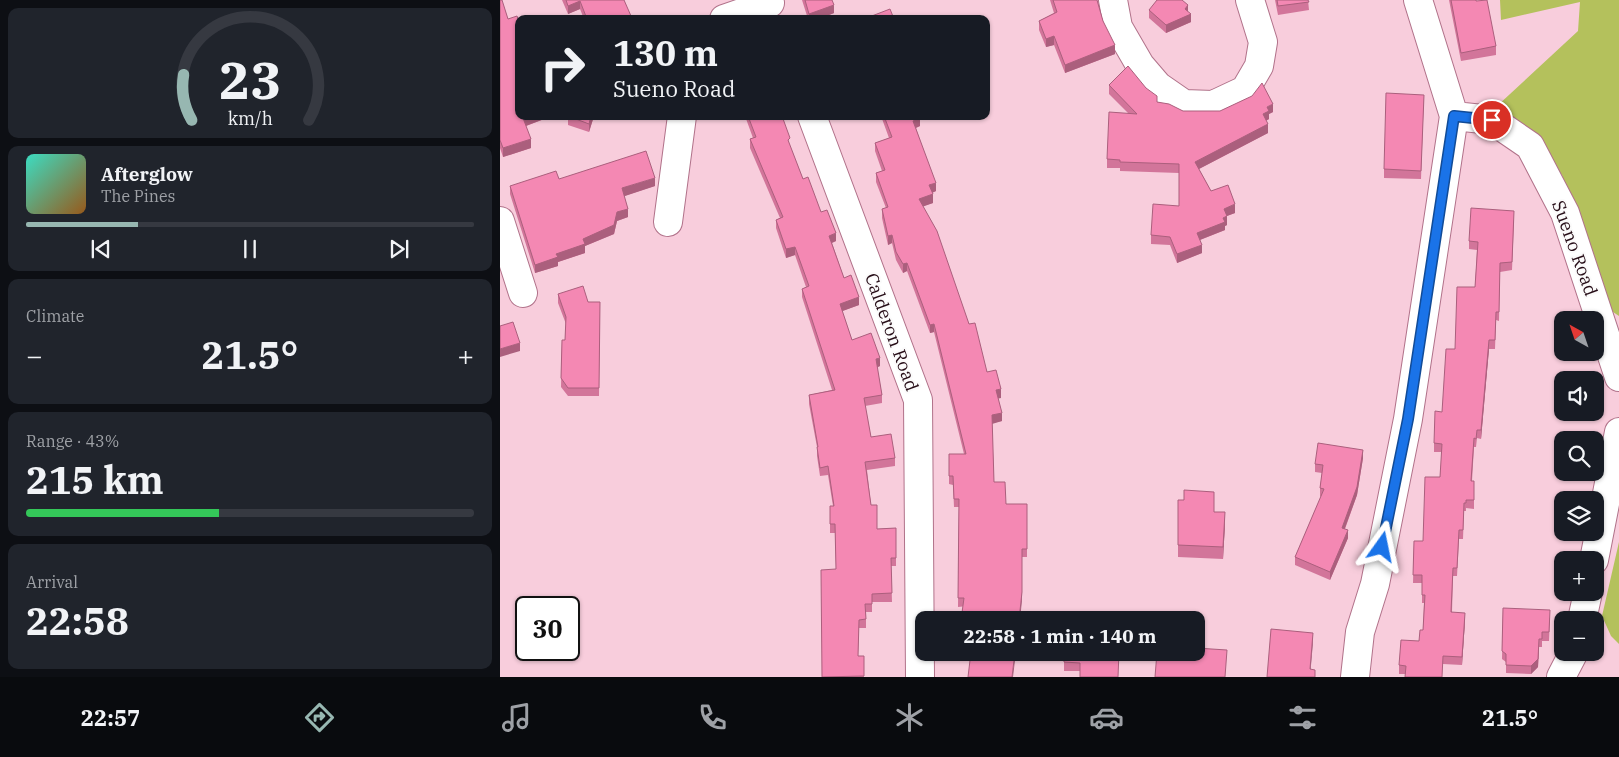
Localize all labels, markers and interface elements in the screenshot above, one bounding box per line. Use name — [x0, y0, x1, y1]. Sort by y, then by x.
text: 130 m — [613, 30, 718, 76]
icon: right — [530, 35, 595, 100]
text: 23 — [219, 46, 281, 113]
text: Sueno Road — [613, 74, 735, 103]
pin — [1471, 99, 1513, 141]
icon: arrive — [1478, 106, 1506, 134]
text: km/h — [227, 107, 273, 130]
text: Afterglow — [101, 162, 193, 186]
text: The Pines — [101, 186, 175, 206]
street label: Sueno Road — [1547, 197, 1603, 299]
icon: previous — [87, 235, 115, 263]
icon: pause — [236, 235, 264, 263]
icon: next — [385, 235, 413, 263]
street label: Calderon Road — [860, 270, 924, 394]
text: Climate — [26, 306, 84, 326]
north arrow — [1554, 311, 1604, 361]
map controls — [1554, 311, 1604, 661]
text: 21.5° — [202, 330, 298, 379]
text: − — [26, 337, 43, 374]
text: + — [457, 337, 474, 374]
button: sound — [1554, 371, 1604, 421]
text: Range · 43% — [26, 431, 119, 451]
button: search — [1554, 431, 1604, 481]
text: 215 km — [26, 455, 164, 504]
button: layers — [1554, 491, 1604, 541]
position arrow — [1355, 520, 1407, 572]
button: + — [1554, 551, 1604, 601]
text: Arrival — [26, 572, 78, 592]
text: 22:58 — [26, 596, 129, 645]
speed limit sign: 30 — [515, 596, 580, 661]
button: − — [1554, 611, 1604, 661]
text: 22:58 · 1 min · 140 m — [964, 624, 1156, 648]
icon: directions — [302, 700, 337, 735]
icon: music — [499, 700, 534, 735]
icon: phone — [695, 700, 730, 735]
icon: climate — [892, 700, 927, 735]
icon: car — [1089, 700, 1124, 735]
icon: filters — [1285, 700, 1320, 735]
text: 22:57 — [81, 703, 140, 732]
text: 21.5° — [1482, 703, 1538, 732]

